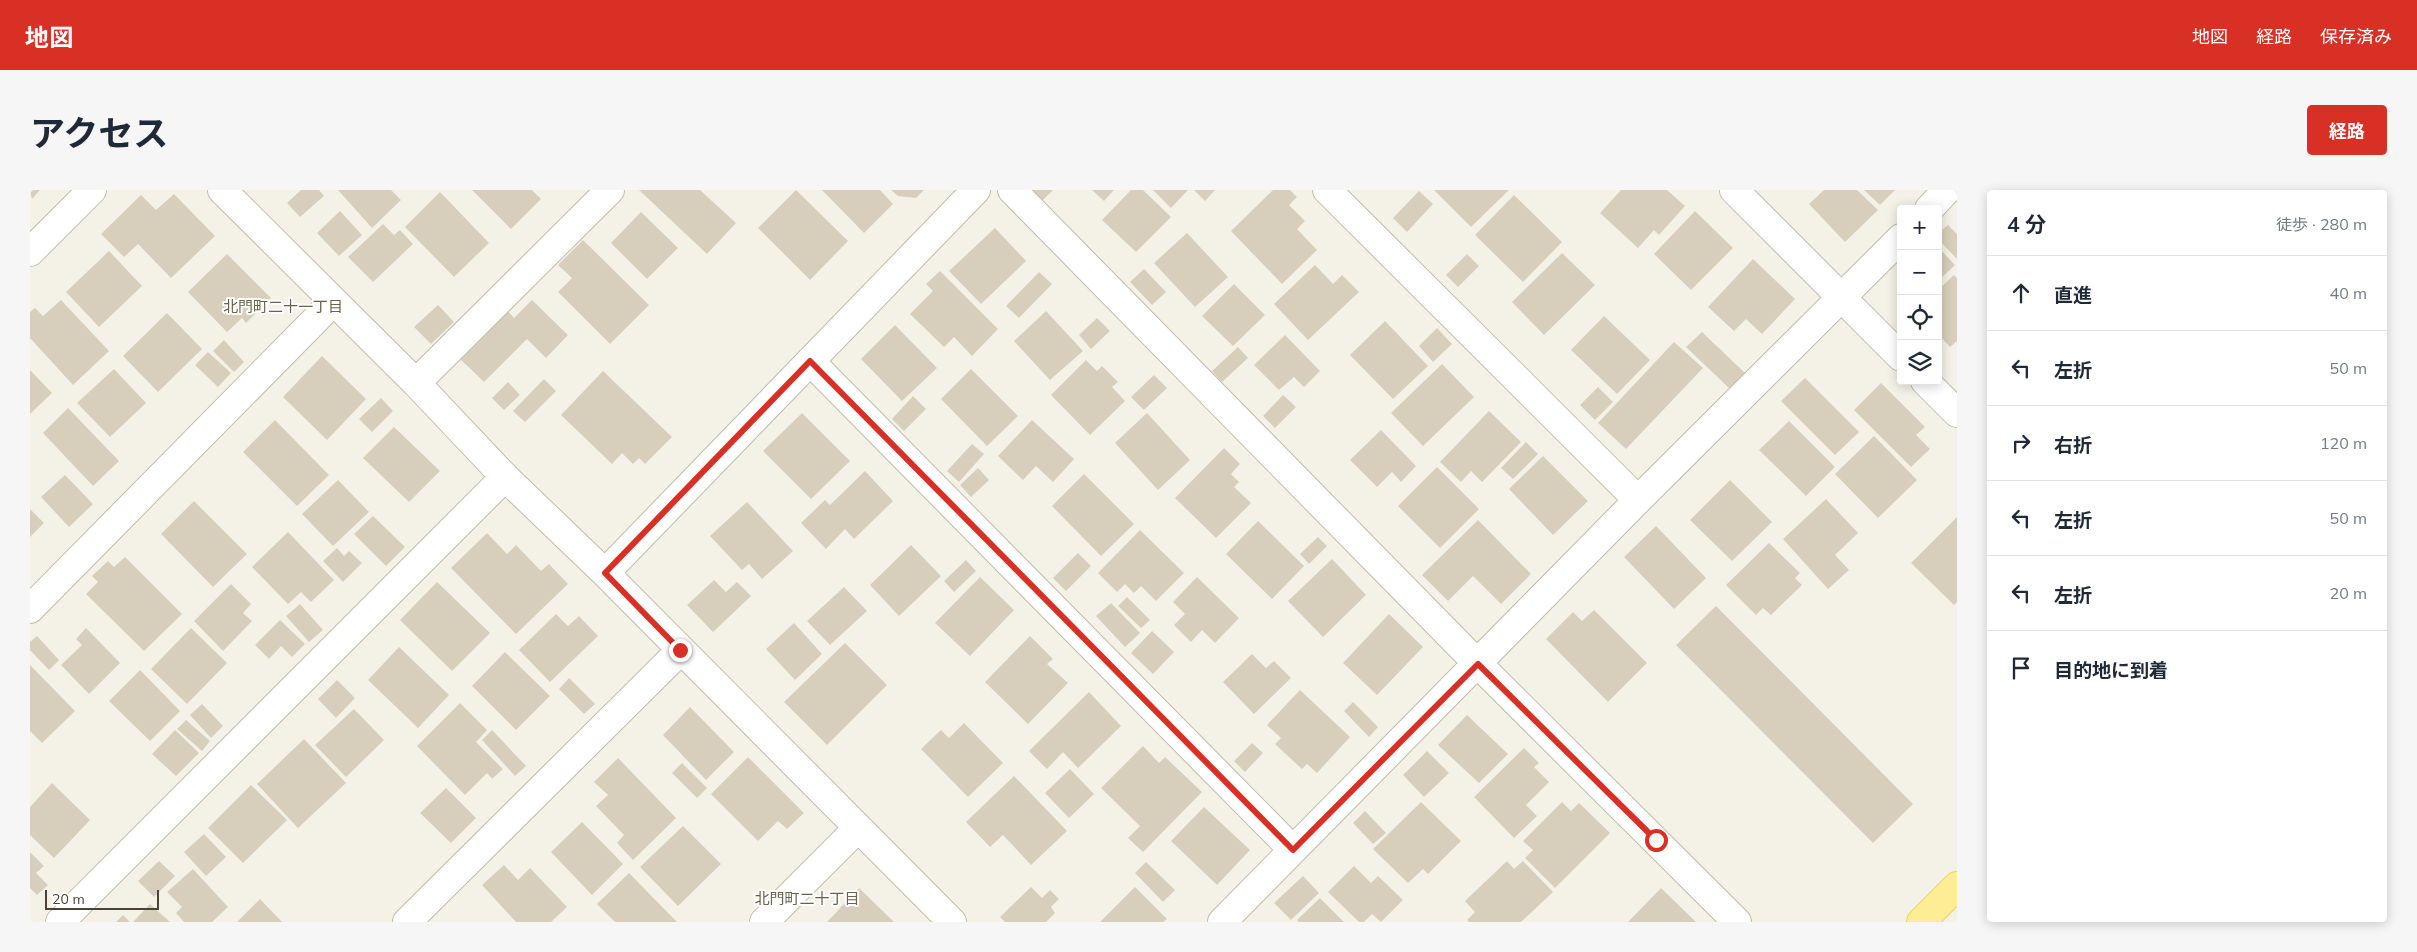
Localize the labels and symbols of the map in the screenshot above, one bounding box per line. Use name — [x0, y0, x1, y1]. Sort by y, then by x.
district label: 北門町二十一丁目 — [223, 297, 343, 316]
route end — [669, 639, 692, 662]
route start — [1645, 829, 1668, 852]
scale bar — [45, 887, 159, 910]
district label: 北門町二十丁目 — [754, 889, 860, 908]

